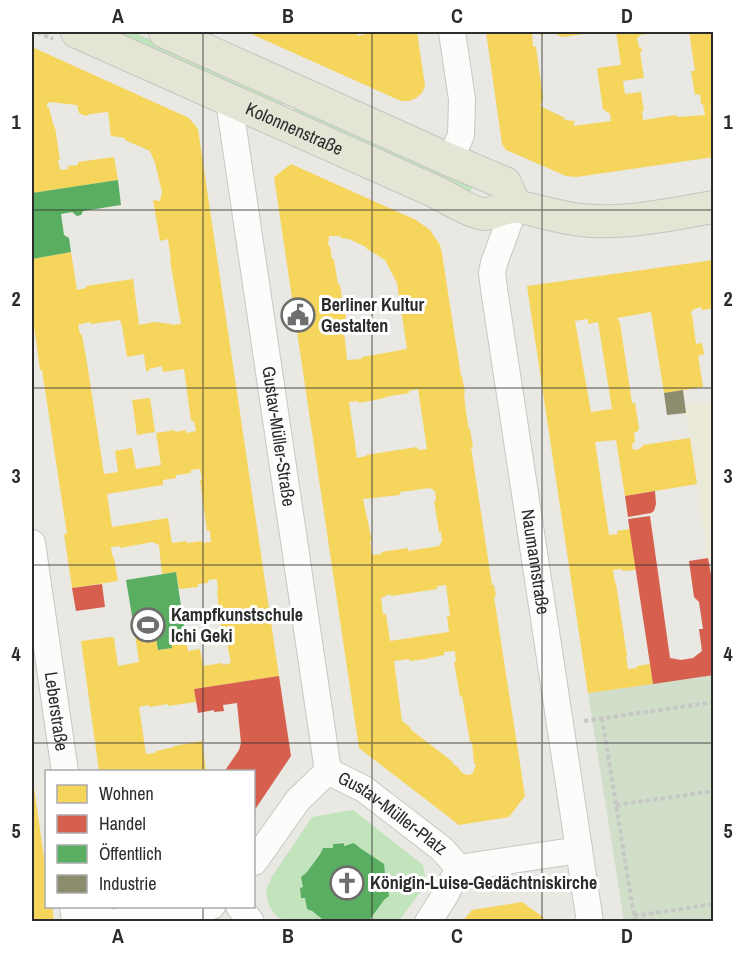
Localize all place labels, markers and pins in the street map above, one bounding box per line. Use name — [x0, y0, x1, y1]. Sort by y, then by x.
place label: Berliner Kultur Gestalten — [321, 292, 425, 338]
public building icon: Berliner Kultur Gestalten — [280, 297, 316, 333]
place label: Kampfkunstschule Ichi Geki — [171, 602, 303, 648]
sports icon: Kampfkunstschule Ichi Geki — [130, 607, 166, 643]
church icon: Königin-Luise-Gedächtniskirche — [329, 865, 365, 901]
place label: Königin-Luise-Gedächtniskirche — [370, 870, 597, 895]

